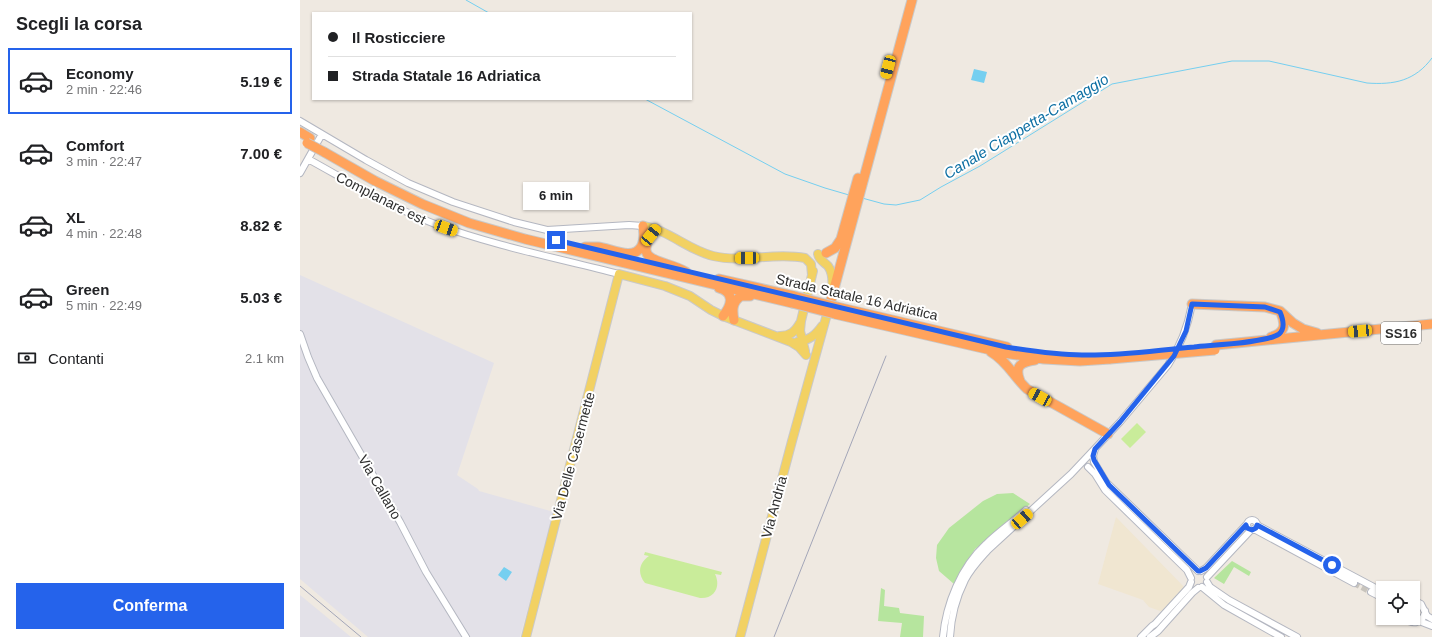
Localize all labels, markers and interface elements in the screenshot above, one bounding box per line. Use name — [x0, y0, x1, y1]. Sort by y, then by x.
text: Scegli la corsa — [16, 14, 142, 34]
text: Il Rosticciere — [352, 29, 445, 46]
car — [879, 54, 897, 80]
icon: car — [18, 63, 54, 99]
text: Economy — [66, 65, 134, 82]
text: Strada Statale 16 Adriatica — [352, 67, 541, 84]
water label: Canale Ciappetta-Camaggio — [940, 70, 1112, 182]
text: 5.19 € — [240, 73, 282, 90]
text: 2 min · 22:46 — [66, 82, 142, 97]
icon: car — [18, 135, 54, 171]
text: Comfort — [66, 137, 124, 154]
text: 7.00 € — [240, 145, 282, 162]
text: 3 min · 22:47 — [66, 154, 142, 169]
street label: Complanare est — [333, 168, 429, 228]
callout: 6 min — [523, 182, 589, 210]
text: 6 min — [539, 188, 573, 203]
icon: car — [18, 207, 54, 243]
text: XL — [66, 209, 85, 226]
text: 8.82 € — [240, 217, 282, 234]
car — [433, 218, 459, 238]
car — [639, 222, 663, 248]
text: 4 min · 22:48 — [66, 226, 142, 241]
route end — [547, 231, 565, 249]
car — [735, 252, 759, 264]
street label: Strada Statale 16 Adriatica — [774, 271, 940, 323]
icon: car — [18, 279, 54, 315]
text: Green — [66, 281, 109, 298]
text: 5.03 € — [240, 289, 282, 306]
text: 5 min · 22:49 — [66, 298, 142, 313]
road number: SS16 — [1381, 322, 1421, 344]
car — [1348, 324, 1372, 338]
icon: cash — [16, 347, 38, 369]
text: Contanti — [48, 350, 104, 367]
text: 2.1 km — [245, 351, 284, 366]
car — [1027, 386, 1053, 408]
street label: Via Delle Casermette — [548, 390, 598, 522]
street label: Via Callano — [355, 452, 405, 522]
street label: Via Andria — [758, 474, 790, 540]
car — [1009, 507, 1035, 531]
route start — [1323, 556, 1341, 574]
map controls — [1376, 581, 1420, 625]
button: locate — [1376, 581, 1420, 625]
button: Conferma — [16, 583, 284, 629]

